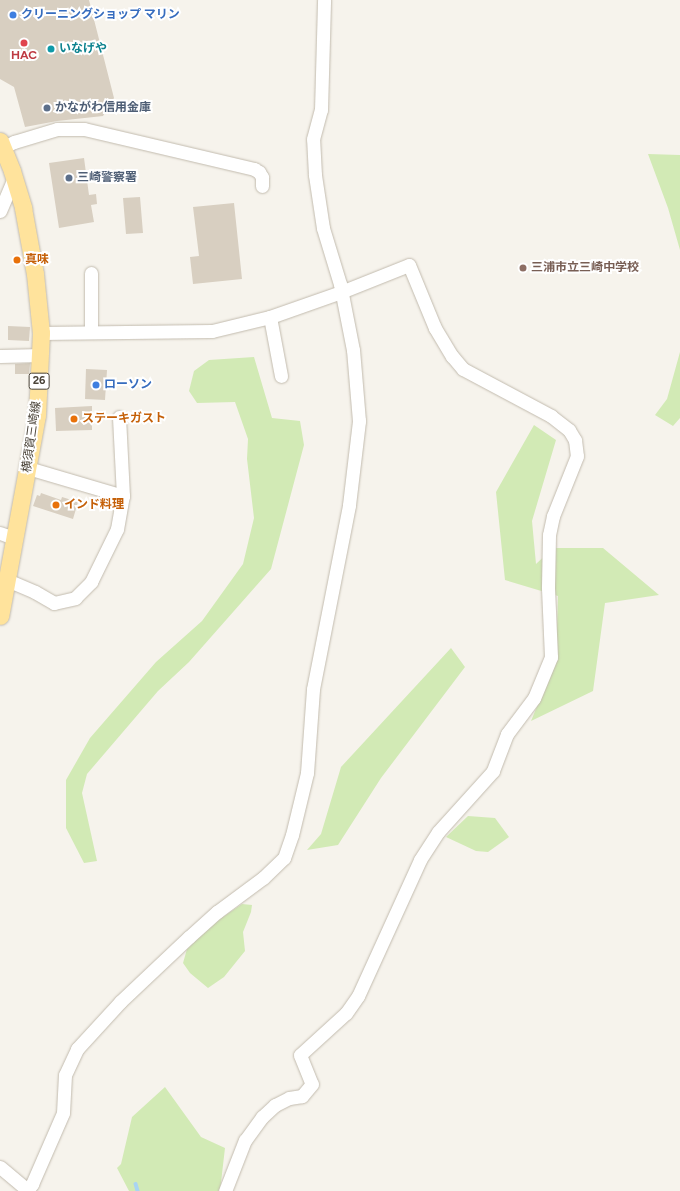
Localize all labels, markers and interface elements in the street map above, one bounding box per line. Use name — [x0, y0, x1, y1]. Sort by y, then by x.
place label: クリーニングショップ マリン — [21, 8, 180, 22]
marker: クリーニングショップ マリン — [8, 10, 18, 20]
marker: HAC — [19, 38, 29, 48]
place label: いなげや — [59, 42, 107, 56]
marker: いなげや — [46, 44, 56, 54]
place label: HAC — [11, 49, 37, 63]
place label: かながわ信用金庫 — [55, 101, 151, 115]
marker: かながわ信用金庫 — [42, 103, 52, 113]
place label: 三崎警察署 — [77, 171, 137, 185]
marker: 三崎警察署 — [64, 173, 74, 183]
place label: 真味 — [25, 253, 49, 267]
marker: 真味 — [12, 255, 22, 265]
place label: 三浦市立三崎中学校 — [531, 261, 639, 275]
marker: 三浦市立三崎中学校 — [518, 263, 528, 273]
road number: 26 — [28, 372, 50, 390]
place label: ローソン — [104, 378, 152, 392]
marker: ローソン — [91, 380, 101, 390]
street label: 横須賀三崎線 — [20, 400, 44, 474]
place label: ステーキガスト — [82, 412, 166, 426]
marker: ステーキガスト — [69, 414, 79, 424]
place label: インド料理 — [64, 498, 124, 512]
marker: インド料理 — [51, 500, 61, 510]

